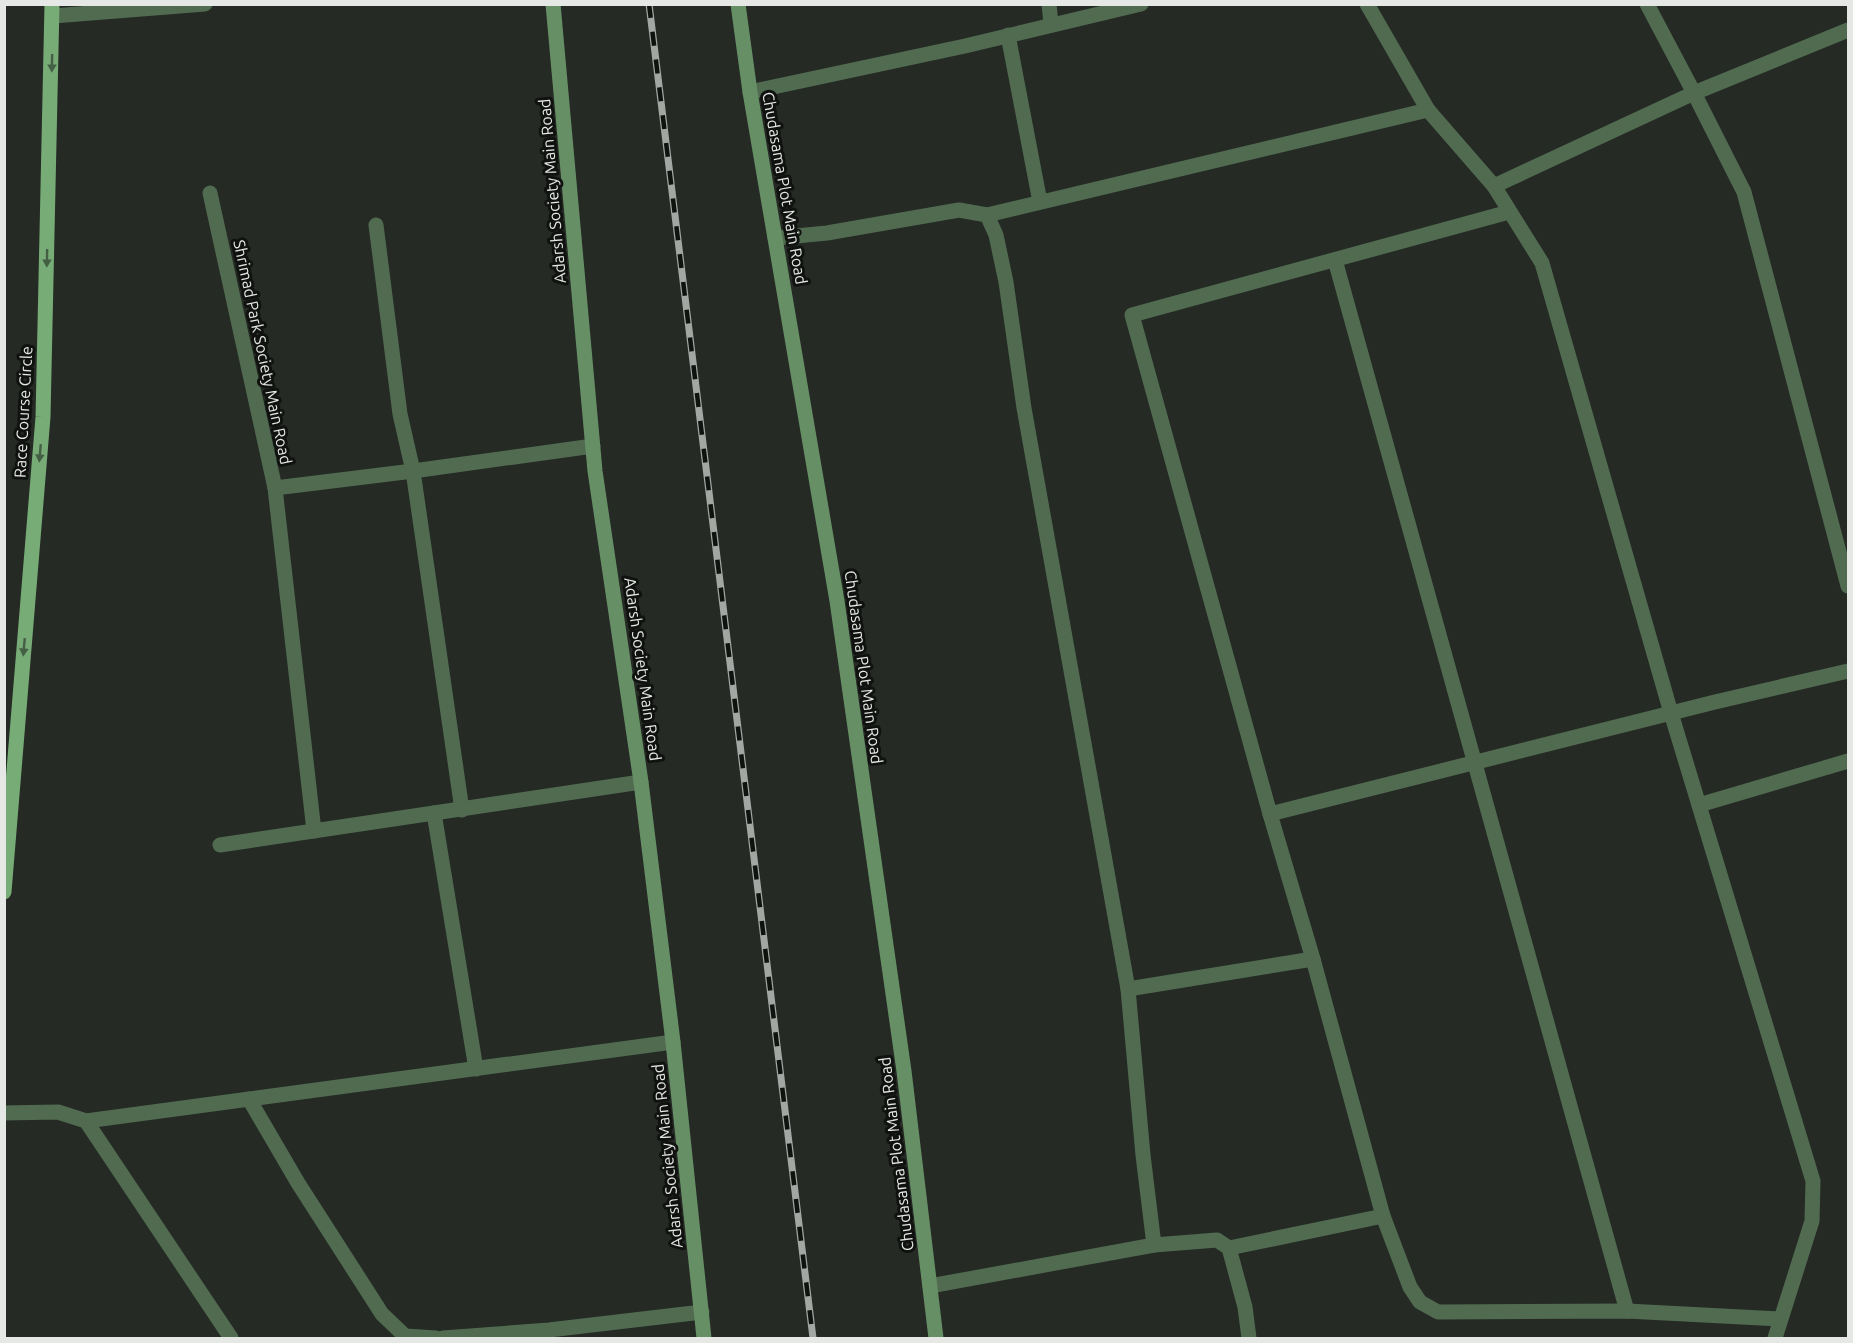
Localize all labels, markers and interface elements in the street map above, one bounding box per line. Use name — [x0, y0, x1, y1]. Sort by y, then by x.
one-way arrow — [47, 53, 56, 72]
street label: Chudasama Plot Main Road — [759, 90, 811, 286]
street label: Adarsh Society Main Road — [535, 98, 569, 284]
street label: Shrimad Park Society Main Road — [230, 238, 296, 466]
one-way arrow — [42, 248, 52, 267]
street label: Race Course Circle — [11, 346, 35, 478]
one-way arrow — [36, 443, 45, 462]
street label: Chudasama Plot Main Road — [841, 569, 887, 765]
street label: Adarsh Society Main Road — [621, 576, 665, 762]
one-way arrow — [19, 638, 29, 657]
street label: Chudasama Plot Main Road — [875, 1056, 917, 1252]
street label: Adarsh Society Main Road — [648, 1063, 686, 1249]

